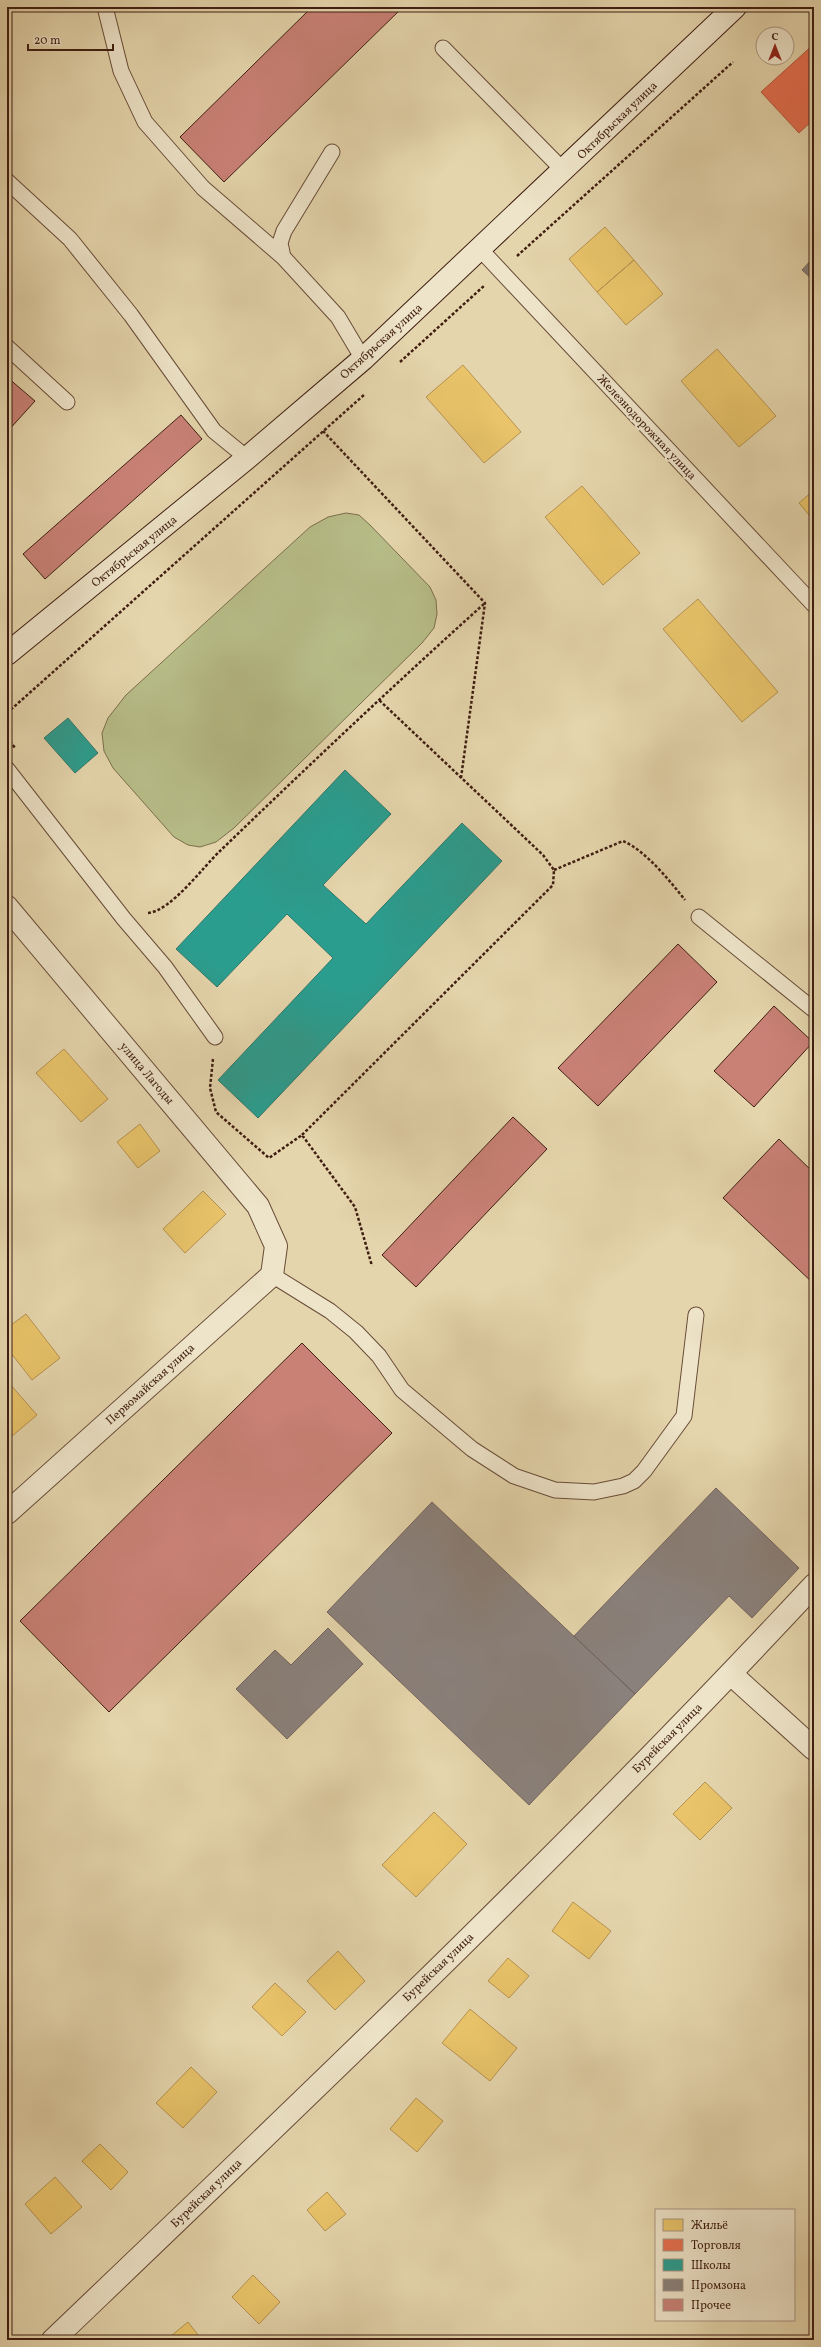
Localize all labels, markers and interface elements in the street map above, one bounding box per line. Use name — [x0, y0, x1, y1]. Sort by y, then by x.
scale bar — [28, 26, 113, 52]
north arrow — [755, 26, 795, 66]
text: С — [771, 30, 779, 45]
text: 20 m — [34, 33, 61, 49]
street label: Октябрьская улица — [574, 78, 661, 163]
street label: Октябрьская улица — [337, 300, 426, 383]
street label: Железнодорожная улица — [593, 371, 699, 484]
street label: Октябрьская улица — [88, 512, 181, 591]
street label: улица Лагоды — [115, 1039, 177, 1109]
street label: Первомайская улица — [103, 1340, 199, 1429]
street label: Бурейская улица — [629, 1700, 706, 1777]
street label: Бурейская улица — [400, 1930, 478, 2006]
street label: Бурейская улица — [168, 2156, 246, 2232]
legend — [655, 2209, 795, 2321]
text: Жильё — [691, 2218, 728, 2234]
text: Торговля — [691, 2238, 741, 2254]
text: Школы — [691, 2258, 731, 2274]
text: Промзона — [691, 2278, 746, 2294]
text: Прочее — [691, 2298, 731, 2314]

